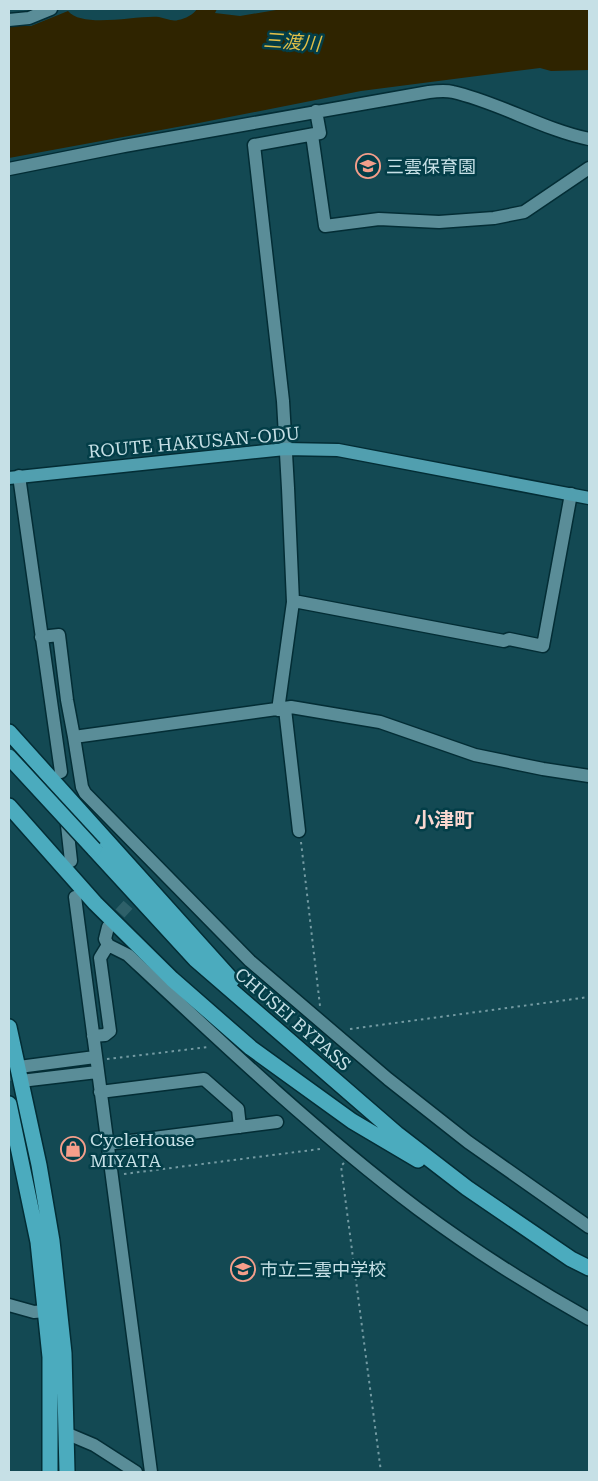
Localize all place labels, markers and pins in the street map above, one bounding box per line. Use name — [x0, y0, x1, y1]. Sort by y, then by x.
school or university icon: 三雲保育園 — [355, 153, 381, 179]
place label: 三雲保育園 — [386, 156, 476, 177]
place label: CycleHouse MIYATA — [90, 1129, 194, 1171]
shop icon: CycleHouse MIYATA — [60, 1136, 86, 1162]
school or university icon: 市立三雲中学校 — [230, 1256, 256, 1282]
place label: 市立三雲中学校 — [260, 1259, 386, 1280]

